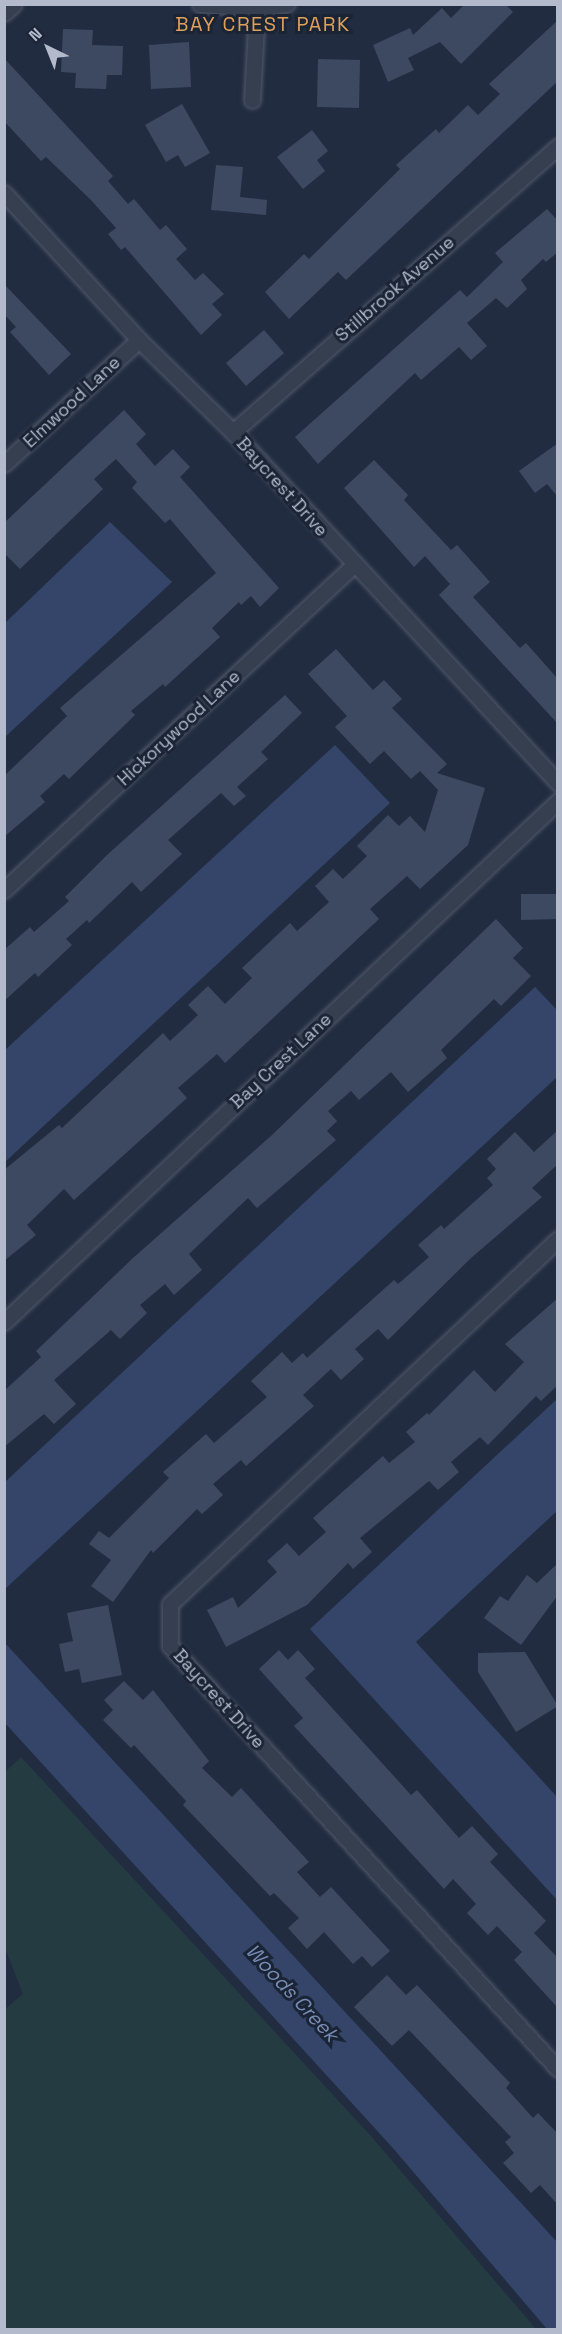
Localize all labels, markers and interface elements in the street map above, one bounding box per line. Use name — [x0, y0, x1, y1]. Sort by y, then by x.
district label: BAY CREST PARK — [175, 12, 351, 36]
north arrow — [18, 18, 78, 78]
text: N — [24, 23, 46, 46]
street label: Stillbrook Avenue — [331, 231, 459, 347]
street label: Elmwood Lane — [19, 352, 125, 452]
street label: Baycrest Drive — [232, 433, 332, 541]
street label: Hickorywood Lane — [113, 666, 245, 790]
street label: Bay Crest Lane — [226, 1009, 336, 1113]
street label: Baycrest Drive — [169, 1645, 269, 1753]
water label: Woods Creek — [241, 1939, 343, 2047]

